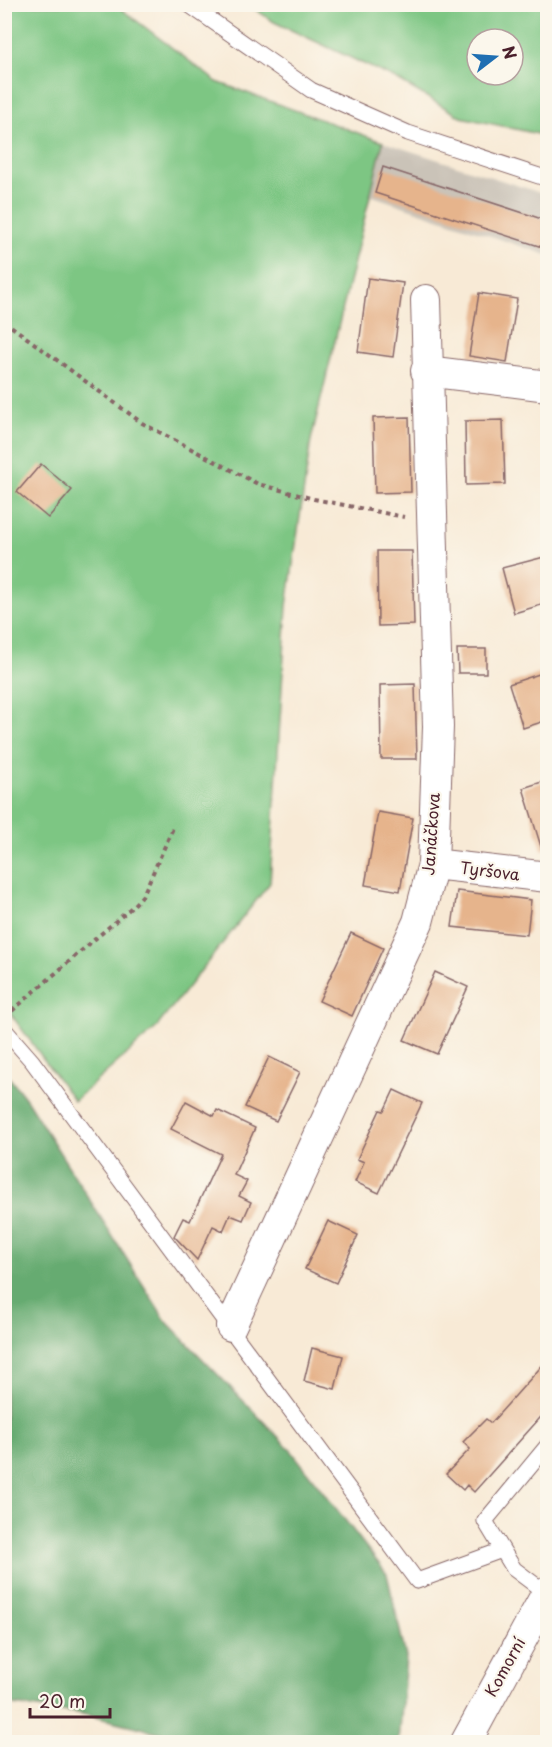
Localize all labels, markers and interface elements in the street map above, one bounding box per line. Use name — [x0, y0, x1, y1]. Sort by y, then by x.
north arrow — [465, 27, 525, 87]
text: N — [497, 43, 524, 62]
street label: Janáčkova — [415, 792, 445, 876]
street label: Tyršova — [459, 854, 522, 886]
street label: Komorní — [478, 1632, 531, 1701]
scale bar — [30, 1681, 110, 1719]
text: 20 m — [39, 1687, 85, 1714]

